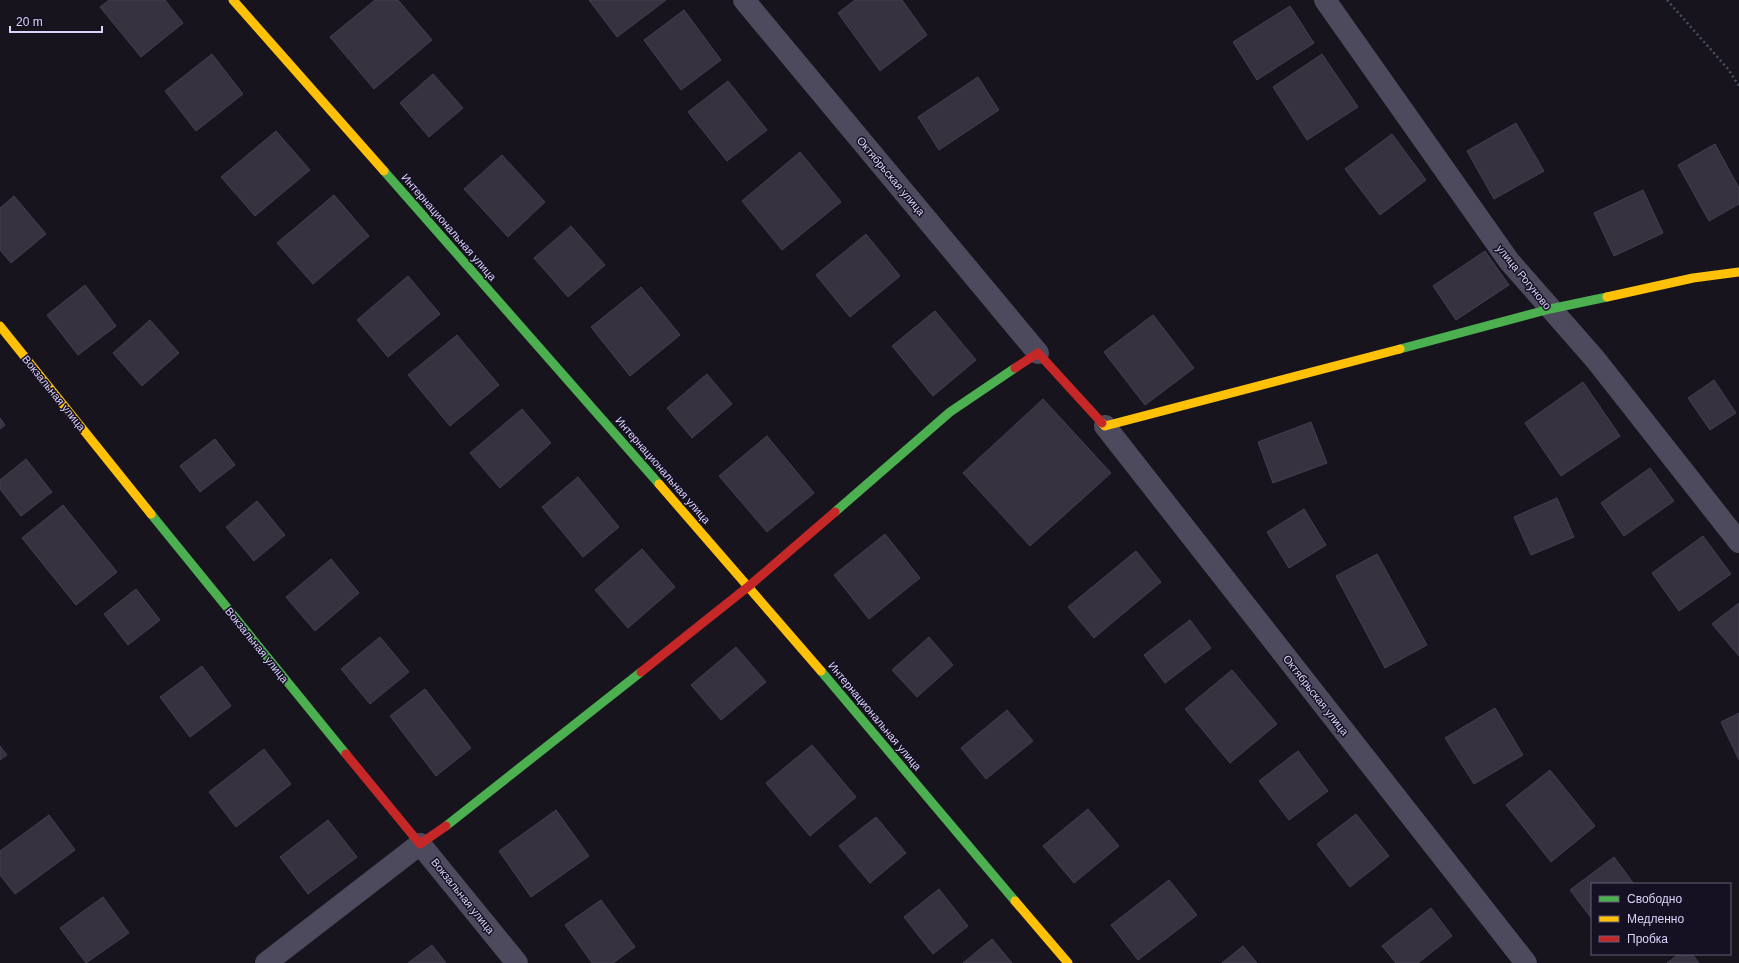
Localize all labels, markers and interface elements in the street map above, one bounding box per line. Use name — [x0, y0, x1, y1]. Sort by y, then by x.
scale bar — [10, 8, 102, 34]
text: 20 m — [16, 15, 43, 29]
street label: Октябрьская улица — [855, 134, 928, 218]
street label: Интернациональная улица — [399, 171, 499, 284]
street label: улица Рогуново — [1494, 242, 1554, 312]
street label: Вокзальная улица — [20, 353, 89, 434]
street label: Интернациональная улица — [613, 414, 713, 527]
street label: Вокзальная улица — [223, 605, 292, 686]
street label: Октябрьская улица — [1281, 652, 1352, 738]
street label: Интернациональная улица — [826, 659, 924, 773]
street label: Вокзальная улица — [429, 856, 498, 937]
legend — [1591, 883, 1731, 955]
text: Свободно — [1627, 892, 1682, 906]
text: Медленно — [1627, 912, 1684, 926]
text: Пробка — [1627, 932, 1668, 946]

